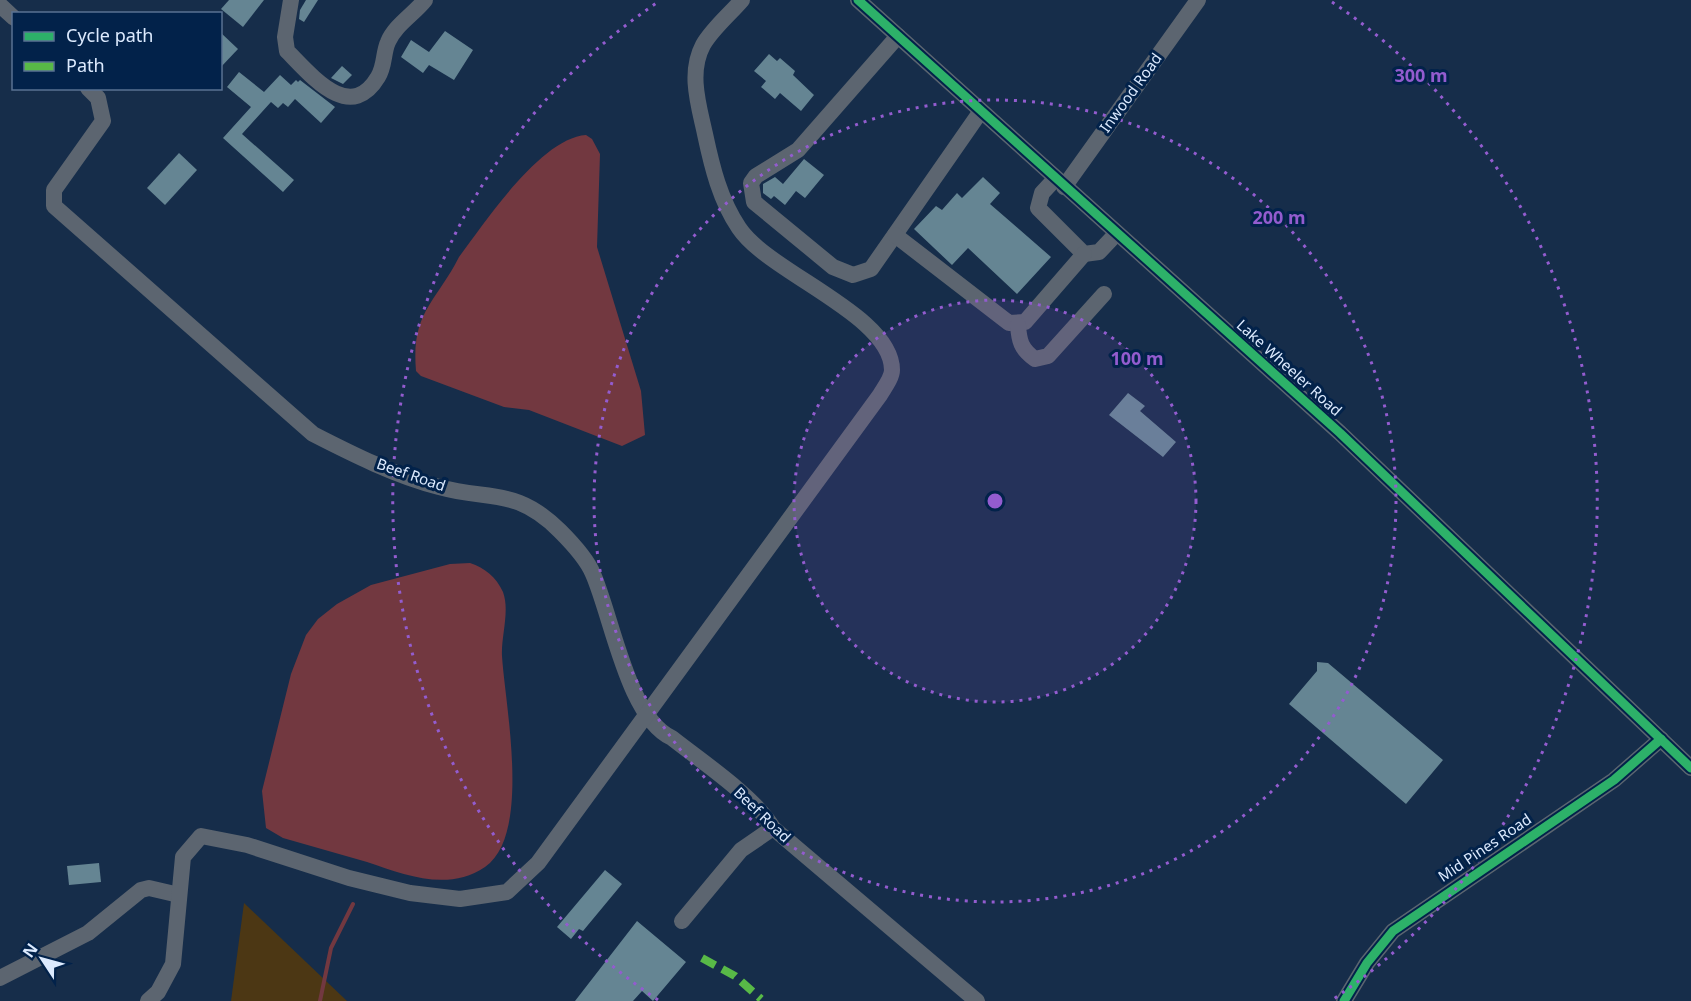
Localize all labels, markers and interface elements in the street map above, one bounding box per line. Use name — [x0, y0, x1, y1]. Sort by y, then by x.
legend — [12, 12, 222, 90]
text: Cycle path — [66, 23, 153, 47]
street label: Inwood Road — [1095, 49, 1166, 136]
text: Path — [66, 53, 105, 77]
text: 300 m — [1394, 63, 1448, 87]
text: 200 m — [1252, 205, 1306, 229]
street label: Lake Wheeler Road — [1233, 315, 1347, 420]
text: 100 m — [1110, 346, 1164, 370]
street label: Beef Road — [374, 453, 449, 495]
centre of rings — [985, 491, 1005, 511]
street label: Beef Road — [730, 782, 795, 846]
street label: Mid Pines Road — [1434, 809, 1535, 886]
north arrow — [12, 929, 72, 989]
text: N — [17, 938, 43, 962]

